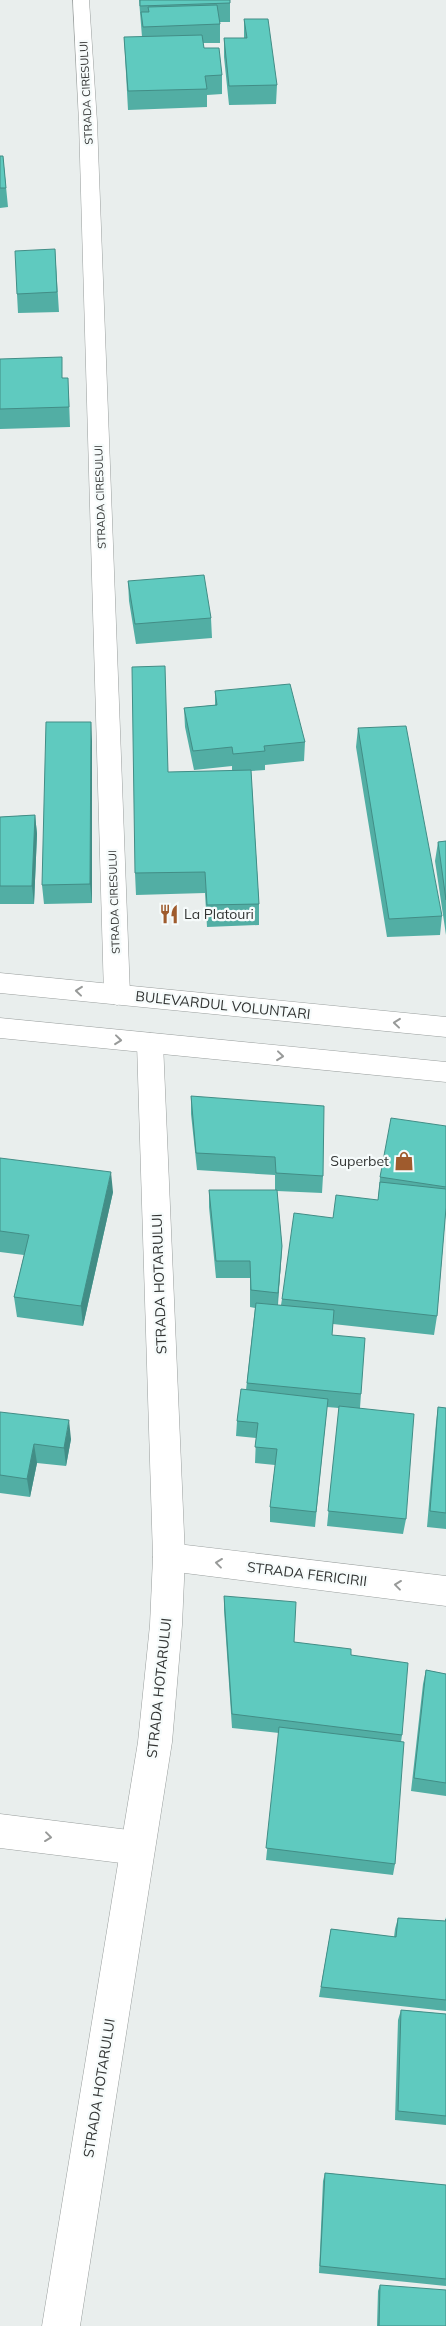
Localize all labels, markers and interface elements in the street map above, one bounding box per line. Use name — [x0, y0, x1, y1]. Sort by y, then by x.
street label: STRADA CIRESULUI — [76, 41, 96, 145]
street label: STRADA CIRESULUI — [91, 445, 109, 549]
street label: STRADA CIRESULUI — [105, 850, 123, 954]
restaurant icon: La Platouri — [158, 903, 180, 925]
place label: La Platouri — [184, 905, 254, 923]
one-way arrow — [75, 986, 83, 997]
street label: BULEVARDUL VOLUNTARI — [135, 987, 311, 1023]
one-way arrow — [393, 1017, 401, 1028]
one-way arrow — [114, 1034, 122, 1045]
one-way arrow — [276, 1050, 284, 1061]
shop icon: Superbet — [393, 1150, 415, 1172]
place label: Superbet — [330, 1152, 389, 1170]
street label: STRADA HOTARULUI — [148, 1213, 170, 1355]
one-way arrow — [215, 1558, 223, 1569]
street label: STRADA FERICIRII — [246, 1558, 368, 1590]
one-way arrow — [393, 1580, 401, 1591]
street label: STRADA HOTARULUI — [143, 1617, 175, 1759]
one-way arrow — [45, 1831, 53, 1842]
street label: STRADA HOTARULUI — [79, 2017, 119, 2159]

